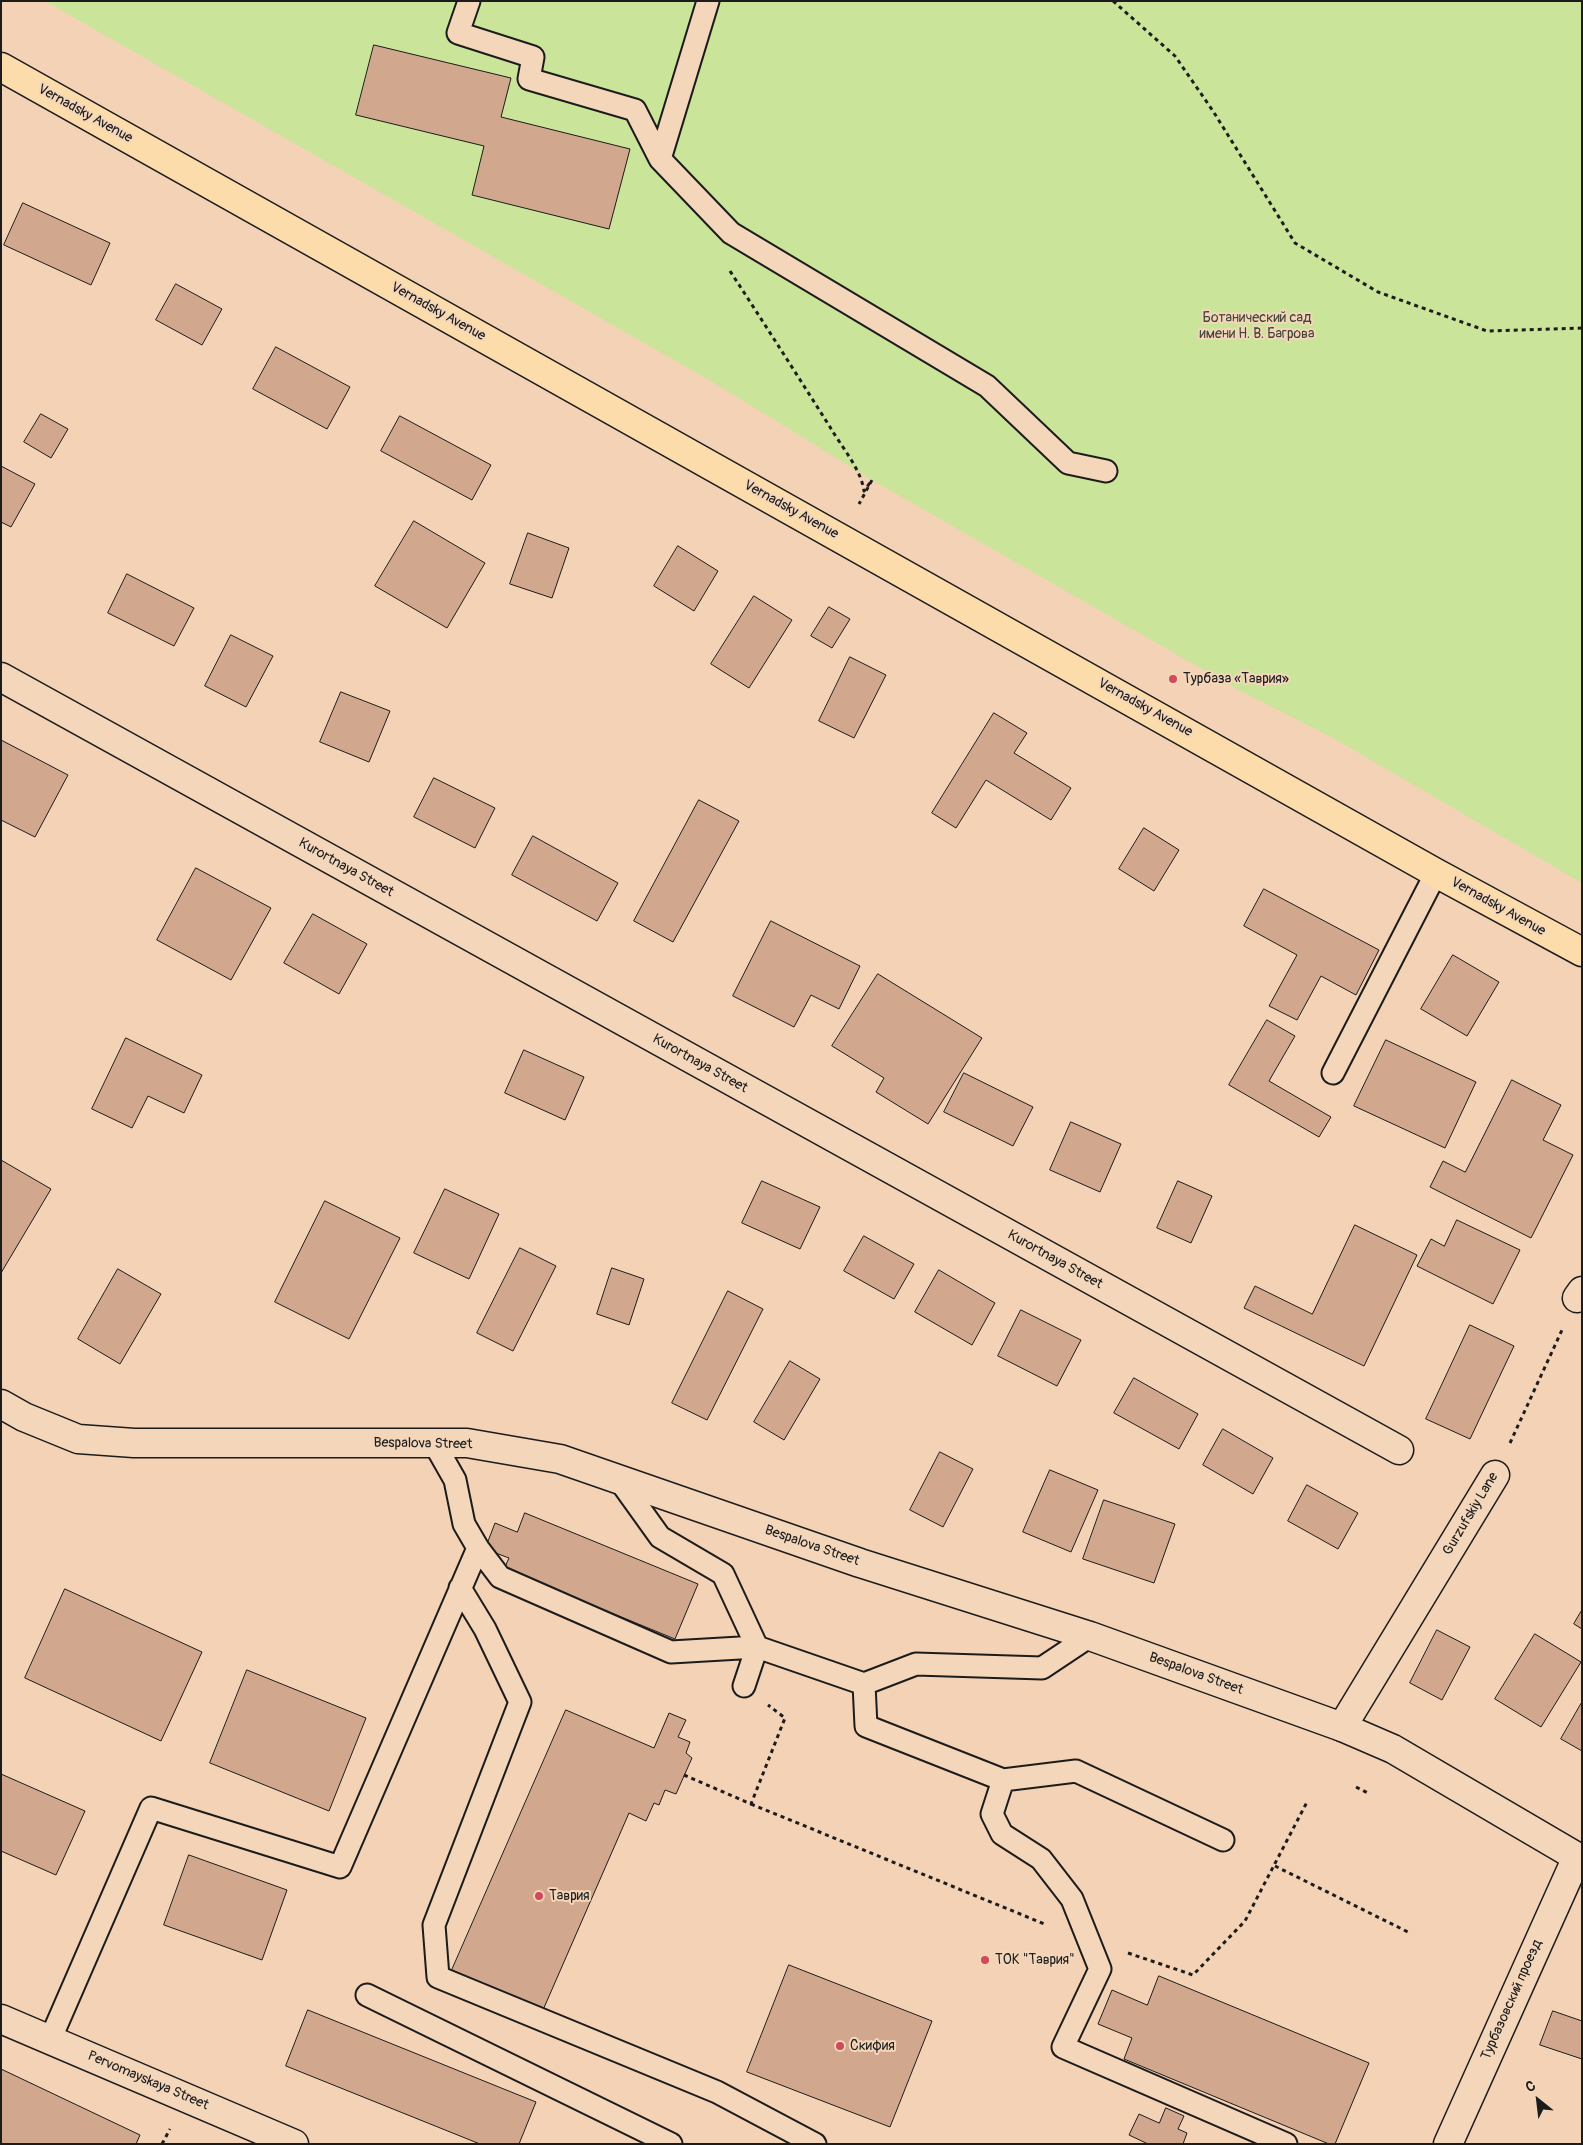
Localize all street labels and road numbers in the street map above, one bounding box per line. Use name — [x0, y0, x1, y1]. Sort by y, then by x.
street label: Vernadsky Avenue — [35, 81, 135, 147]
street label: Vernadsky Avenue — [388, 279, 488, 345]
street label: Vernadsky Avenue — [741, 477, 841, 543]
street label: Vernadsky Avenue — [1095, 675, 1195, 741]
street label: Kurortnaya Street — [295, 835, 397, 901]
street label: Vernadsky Avenue — [1448, 874, 1548, 940]
street label: Kurortnaya Street — [649, 1031, 751, 1097]
street label: Kurortnaya Street — [1004, 1227, 1106, 1293]
street label: Bespalova Street — [373, 1435, 473, 1453]
street label: Gurzufskiy Lane — [1440, 1469, 1502, 1559]
street label: Bespalova Street — [763, 1522, 861, 1570]
street label: Bespalova Street — [1147, 1649, 1245, 1699]
street label: Турбазовский проезд — [1478, 1937, 1546, 2063]
street label: Pervomayskaya Street — [85, 2048, 211, 2114]

